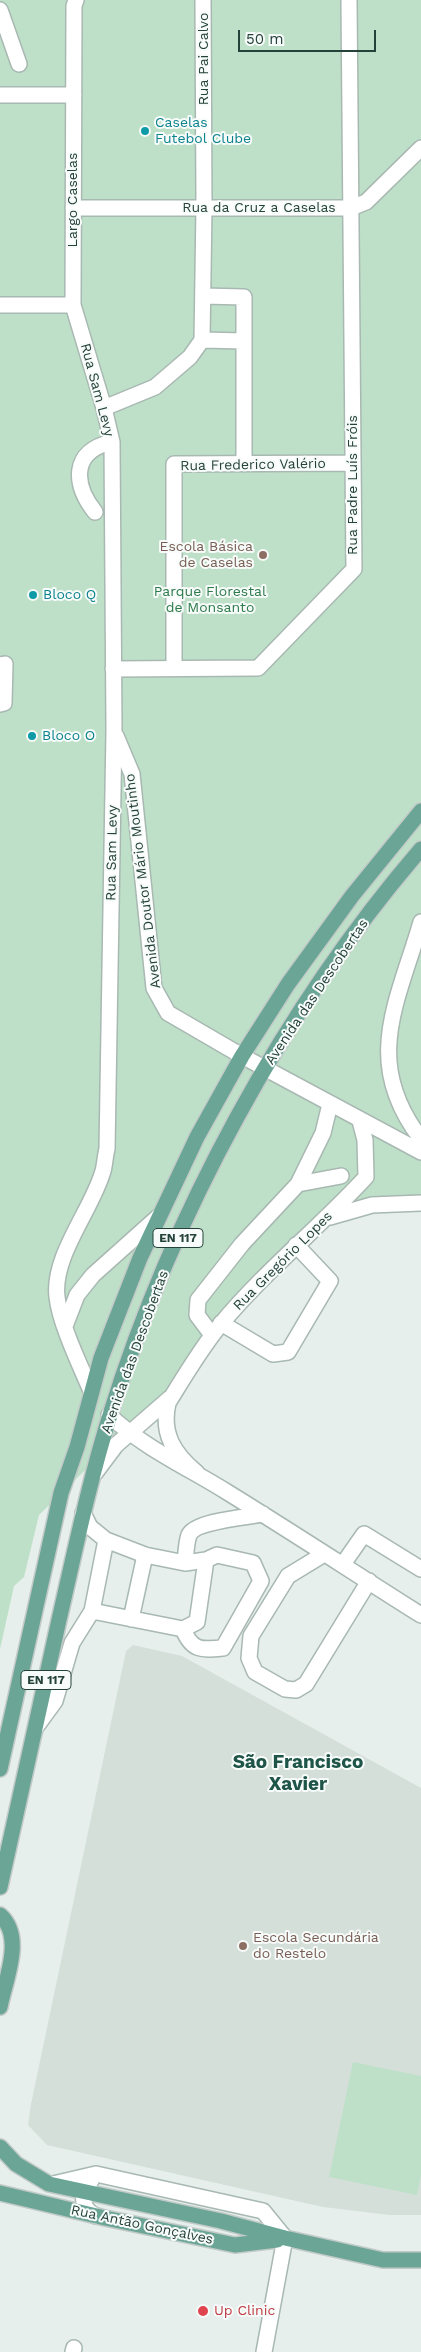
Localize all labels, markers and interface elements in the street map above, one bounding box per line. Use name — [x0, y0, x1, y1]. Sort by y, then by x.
street label: Rua Pai Calvo — [196, 13, 212, 105]
scale bar — [241, 20, 378, 52]
text: 50 m — [246, 30, 283, 48]
place label: Caselas Futebol Clube — [155, 115, 251, 148]
marker: Caselas Futebol Clube — [139, 125, 151, 137]
street label: Largo Caselas — [65, 153, 81, 247]
street label: Rua da Cruz a Caselas — [182, 200, 336, 216]
street label: Rua Sam Levy — [76, 342, 118, 438]
street label: Rua Padre Luís Fróis — [345, 415, 361, 555]
street label: Rua Frederico Valério — [180, 455, 326, 475]
place label: Escola Básica de Caselas — [160, 539, 253, 572]
marker: Escola Básica de Caselas — [257, 549, 269, 561]
park label: Parque Florestal de Monsanto — [154, 584, 266, 616]
place label: Bloco Q — [43, 587, 96, 603]
marker: Bloco Q — [27, 589, 39, 601]
place label: Bloco O — [42, 728, 95, 744]
marker: Bloco O — [26, 730, 38, 742]
street label: Avenida Doutor Mário Moutinho — [121, 773, 165, 989]
street label: Rua Sam Levy — [103, 805, 121, 901]
street label: Avenida das Descobertas — [262, 916, 372, 1068]
street label: Rua Gregório Lopes — [230, 1208, 336, 1314]
road number: EN 117 — [153, 1228, 203, 1248]
street label: Avenida das Descobertas — [98, 1268, 172, 1436]
road number: EN 117 — [21, 1670, 71, 1690]
district label: São Francisco Xavier — [233, 1751, 363, 1795]
place label: Escola Secundária do Restelo — [253, 1930, 379, 1962]
marker: Escola Secundária do Restelo — [237, 1940, 249, 1952]
street label: Rua Antão Gonçalves — [69, 2202, 215, 2248]
place label: Up Clinic — [214, 2303, 275, 2319]
marker: Up Clinic — [196, 2304, 210, 2318]

